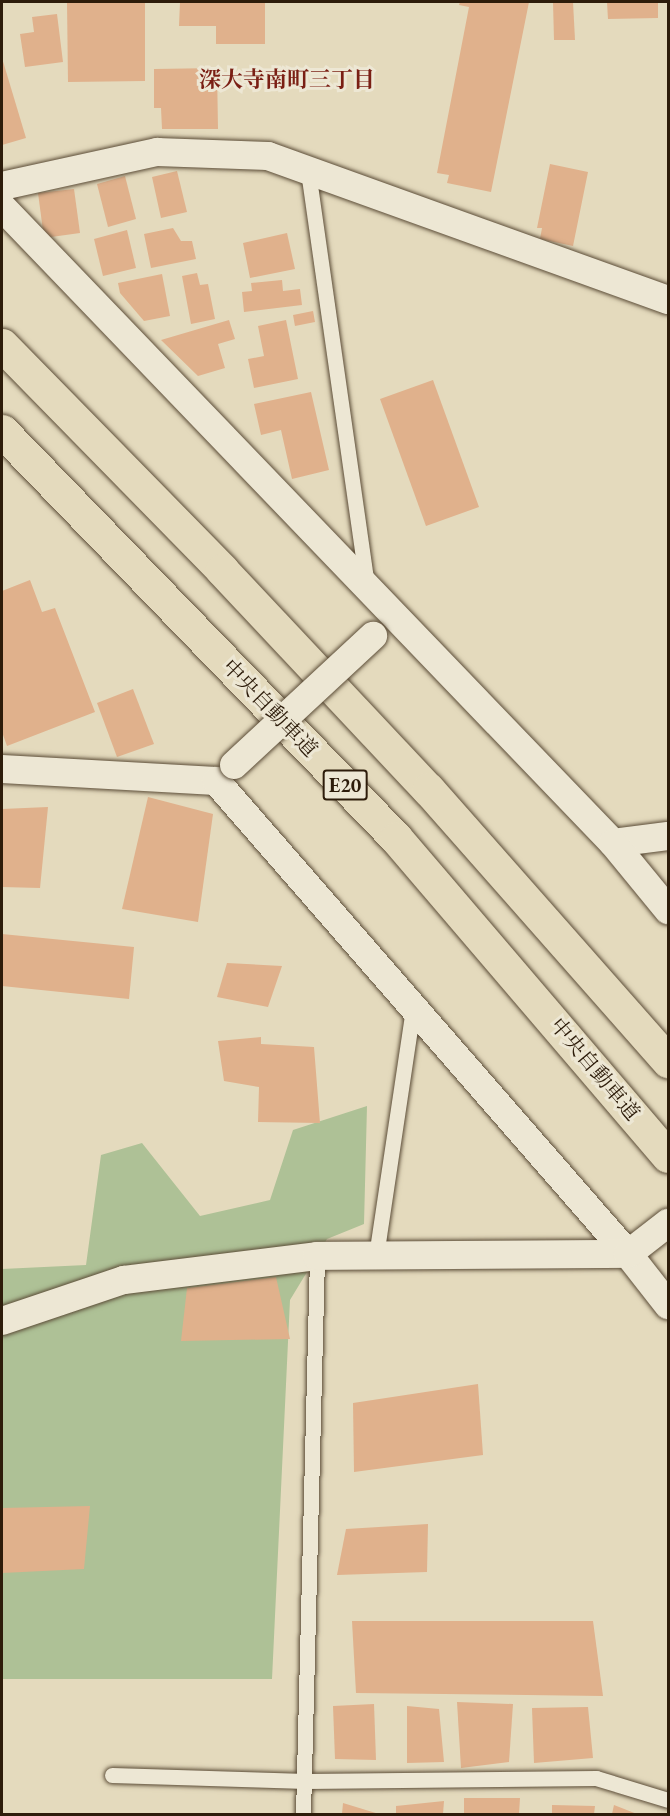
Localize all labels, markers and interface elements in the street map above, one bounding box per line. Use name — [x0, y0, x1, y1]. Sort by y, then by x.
district label: 深大寺南町三丁目 — [199, 67, 375, 93]
street label: 中央自動車道 — [217, 654, 323, 762]
road number: E20 — [322, 768, 368, 802]
street label: 中央自動車道 — [545, 1013, 645, 1125]

